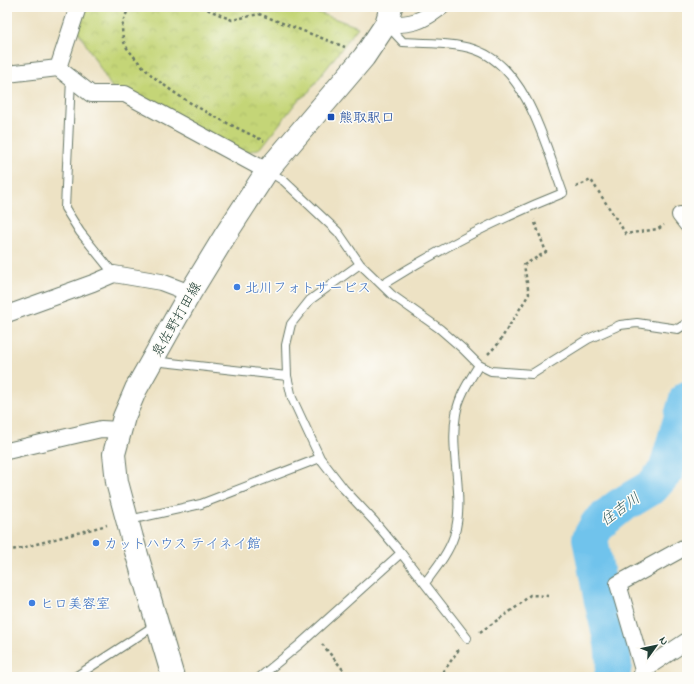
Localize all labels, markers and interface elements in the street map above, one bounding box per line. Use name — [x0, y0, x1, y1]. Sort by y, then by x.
place label: 熊取駅口 — [339, 108, 395, 129]
marker: 熊取駅口 — [326, 112, 336, 122]
street label: 泉佐野打田線 — [147, 278, 207, 361]
place label: 北川フォトサービス — [245, 278, 371, 299]
marker: 北川フォトサービス — [232, 282, 242, 292]
water label: 住吉川 — [596, 488, 645, 532]
place label: カットハウス テイネイ館 — [104, 534, 261, 555]
marker: カットハウス テイネイ館 — [91, 538, 101, 548]
place label: ヒロ美容室 — [40, 594, 110, 615]
marker: ヒロ美容室 — [27, 598, 37, 608]
north arrow — [636, 626, 676, 666]
text: N — [655, 634, 672, 649]

